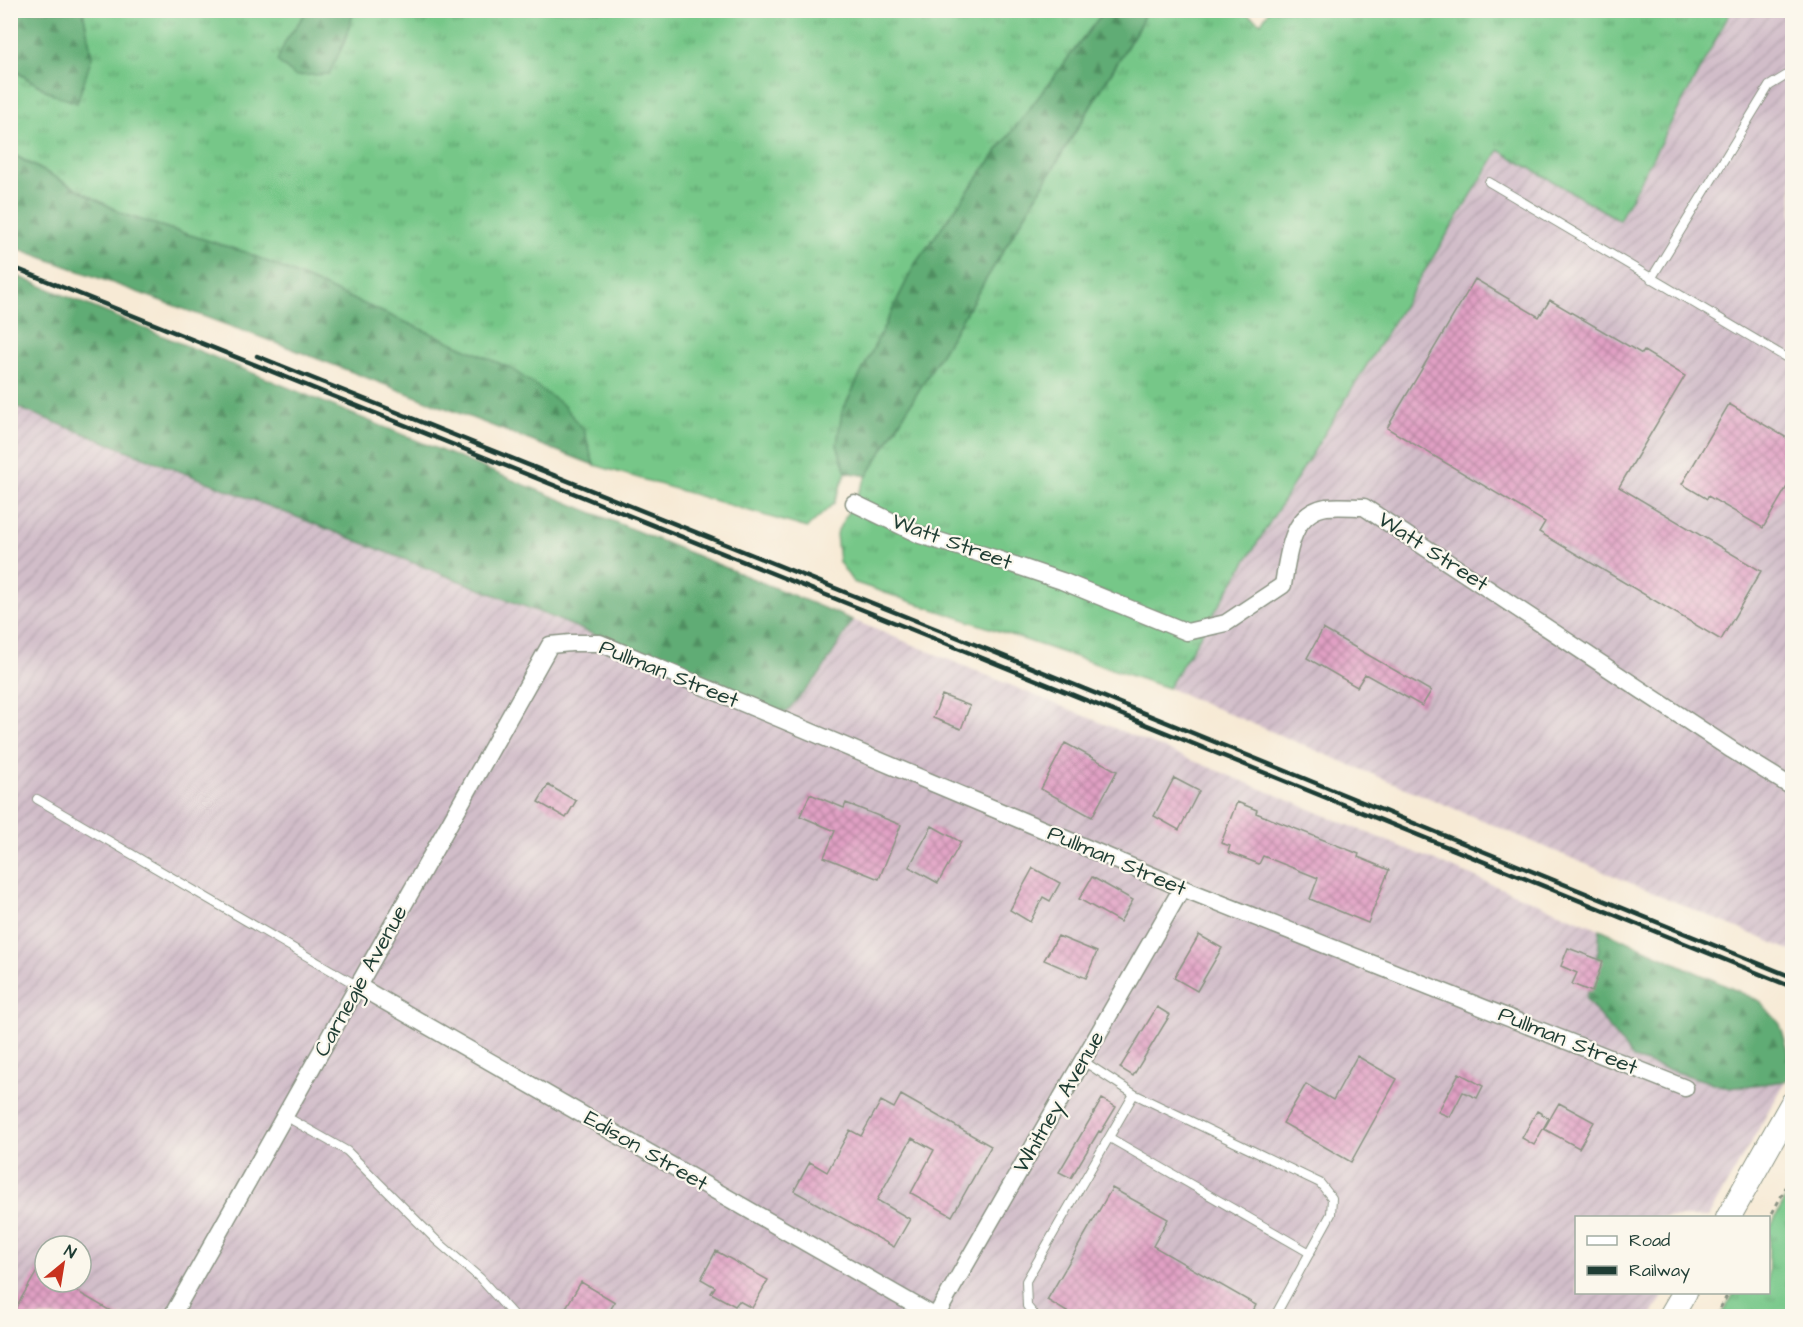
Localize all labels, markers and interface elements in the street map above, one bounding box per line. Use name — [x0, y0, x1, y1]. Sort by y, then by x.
street label: Watt Street — [1372, 505, 1495, 599]
street label: Watt Street — [887, 506, 1017, 578]
street label: Pullman Street — [595, 632, 744, 716]
street label: Pullman Street — [1043, 818, 1191, 904]
street label: Carnegie Avenue — [307, 900, 416, 1063]
street label: Pullman Street — [1494, 999, 1643, 1083]
street label: Whitney Avenue — [1006, 1025, 1113, 1179]
street label: Edison Street — [578, 1103, 714, 1199]
legend — [1575, 1216, 1770, 1294]
text: Road — [1629, 1228, 1670, 1253]
north arrow — [33, 1234, 93, 1294]
text: N — [60, 1240, 80, 1264]
text: Railway — [1629, 1258, 1690, 1284]

